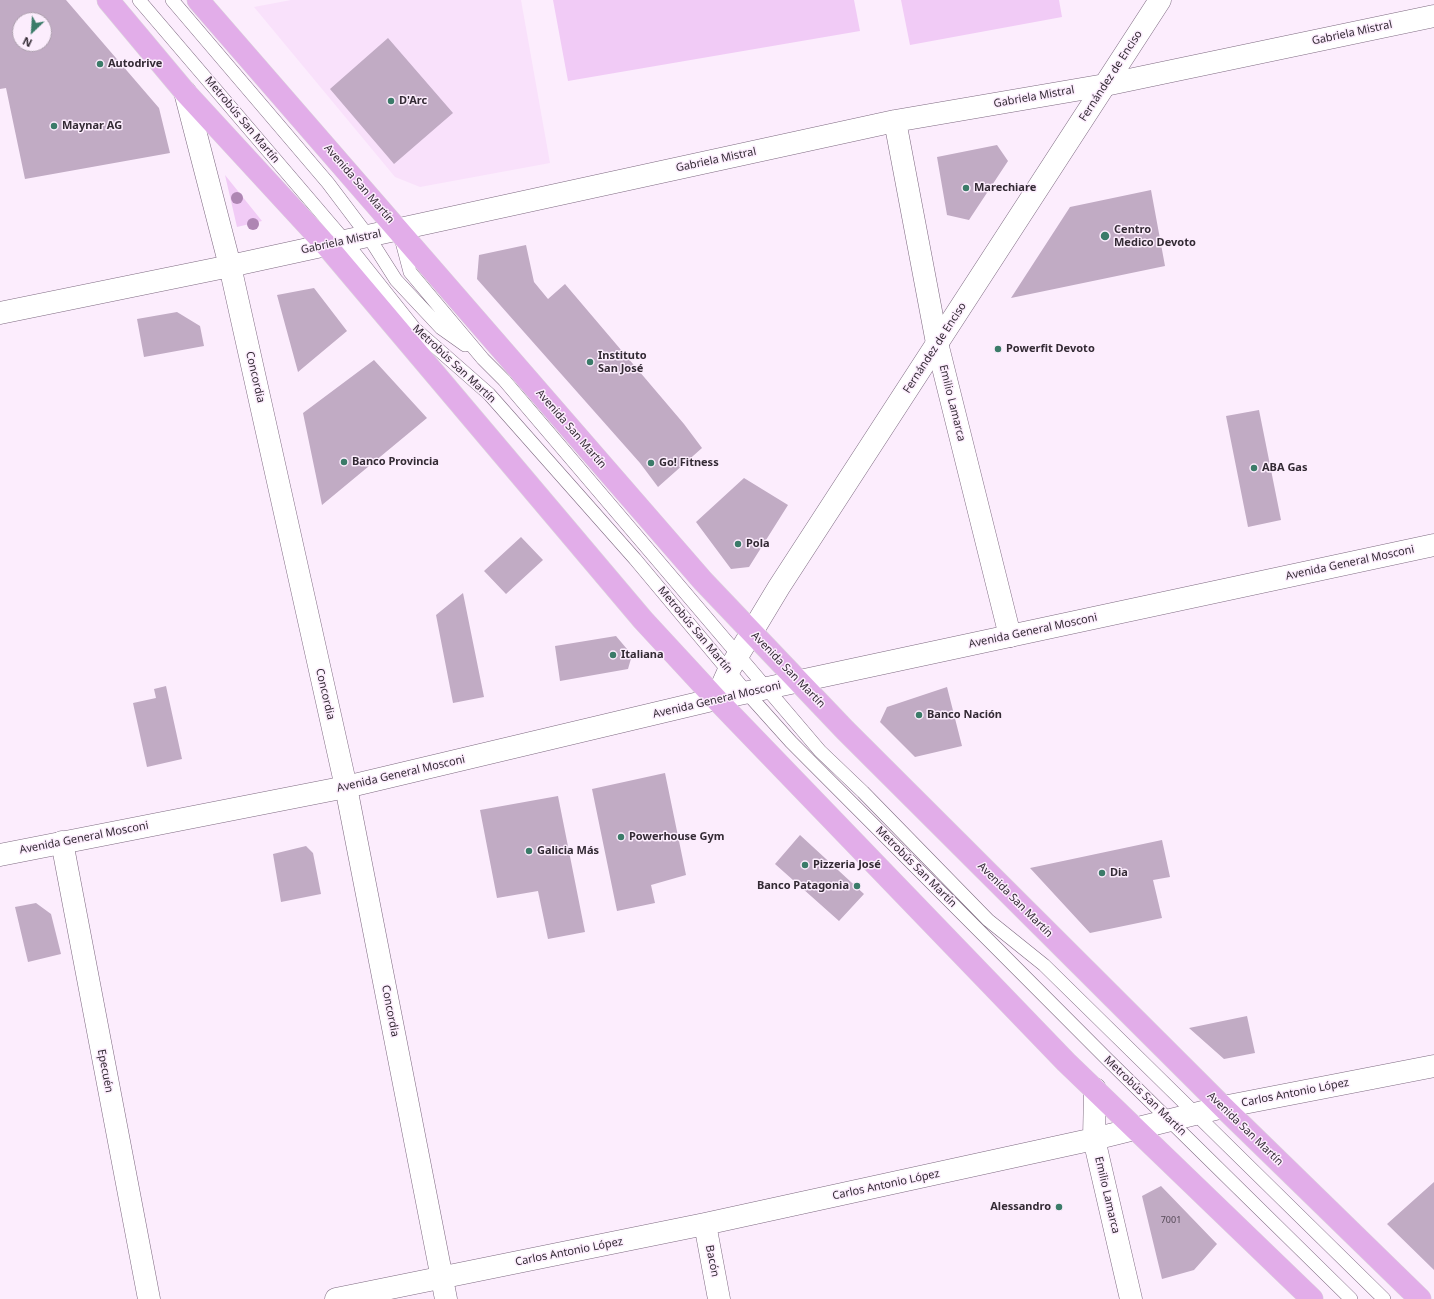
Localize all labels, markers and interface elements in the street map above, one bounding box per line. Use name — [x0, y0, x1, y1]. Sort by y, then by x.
north arrow — [12, 12, 52, 52]
street label: Gabriela Mistral — [1311, 18, 1393, 48]
street label: Fernández de Enciso — [1077, 28, 1145, 124]
text: N — [20, 34, 34, 51]
place label: Autodrive — [108, 57, 162, 71]
marker: Autodrive — [95, 59, 105, 69]
street label: Metrobús San Martín — [202, 74, 282, 166]
street label: Gabriela Mistral — [993, 83, 1075, 111]
place label: D'Arc — [399, 94, 427, 108]
marker: D'Arc — [386, 96, 396, 106]
place label: Maynar AG — [62, 119, 122, 133]
marker: Maynar AG — [49, 121, 59, 131]
street label: Avenida San Martín — [321, 142, 397, 226]
street label: Gabriela Mistral — [675, 145, 757, 175]
place label: Marechiare — [974, 181, 1036, 195]
marker: Marechiare — [961, 183, 971, 193]
place label: Centro Medico Devoto — [1114, 223, 1196, 249]
street label: Gabriela Mistral — [300, 227, 382, 257]
marker: Centro Medico Devoto — [1099, 230, 1111, 242]
street label: Fernández de Enciso — [901, 300, 969, 396]
street label: Metrobús San Martín — [410, 322, 498, 406]
place label: Powerfit Devoto — [1006, 342, 1095, 356]
marker: Powerfit Devoto — [993, 344, 1003, 354]
place label: Instituto San José — [598, 349, 647, 375]
street label: Concordia — [243, 350, 267, 404]
marker: Instituto San José — [585, 357, 595, 367]
street label: Emilio Lamarca — [936, 363, 968, 443]
street label: Avenida San Martín — [533, 387, 609, 471]
place label: Banco Provincia — [352, 455, 439, 469]
place label: Go! Fitness — [659, 456, 719, 470]
marker: Banco Provincia — [339, 457, 349, 467]
marker: Go! Fitness — [646, 458, 656, 468]
place label: ABA Gas — [1262, 461, 1307, 475]
marker: ABA Gas — [1249, 463, 1259, 473]
place label: Pola — [746, 537, 770, 551]
marker: Pola — [733, 539, 743, 549]
street label: Avenida General Mosconi — [1284, 543, 1416, 583]
street label: Metrobús San Martín — [655, 584, 735, 676]
street label: Avenida General Mosconi — [967, 611, 1099, 651]
street label: Avenida San Martín — [748, 629, 828, 711]
place label: Italiana — [621, 648, 664, 662]
marker: Italiana — [608, 650, 618, 660]
street label: Concordia — [313, 667, 337, 721]
street label: Avenida General Mosconi — [652, 679, 782, 721]
place label: Banco Nación — [927, 708, 1002, 722]
marker: Banco Nación — [914, 710, 924, 720]
street label: Avenida General Mosconi — [336, 753, 466, 795]
street label: Avenida General Mosconi — [18, 819, 150, 857]
street label: Metrobús San Martín — [873, 824, 959, 910]
place label: Powerhouse Gym — [629, 830, 724, 844]
marker: Powerhouse Gym — [616, 832, 626, 842]
place label: Galicia Más — [537, 844, 599, 858]
marker: Galicia Más — [524, 846, 534, 856]
place label: Pizzeria José — [813, 858, 881, 872]
marker: Pizzeria José — [800, 860, 810, 870]
street label: Avenida San Martín — [975, 860, 1055, 940]
place label: Dia — [1110, 866, 1128, 880]
marker: Dia — [1097, 868, 1107, 878]
place label: Banco Patagonia — [757, 879, 849, 893]
marker: Banco Patagonia — [852, 881, 862, 891]
street label: Concordia — [379, 984, 401, 1038]
street label: Epecuén — [94, 1048, 116, 1094]
street label: Metrobús San Martín — [1101, 1053, 1189, 1139]
street label: Carlos Antonio López — [1240, 1076, 1350, 1110]
street label: Avenida San Martín — [1204, 1089, 1286, 1169]
street label: Emilio Lamarca — [1092, 1155, 1122, 1235]
street label: Carlos Antonio López — [831, 1167, 941, 1203]
place label: Alessandro — [990, 1200, 1051, 1214]
marker: Alessandro — [1054, 1202, 1064, 1212]
house number: 7001 — [1161, 1215, 1181, 1225]
street label: Carlos Antonio López — [514, 1235, 624, 1269]
street label: Bacón — [702, 1244, 722, 1278]

